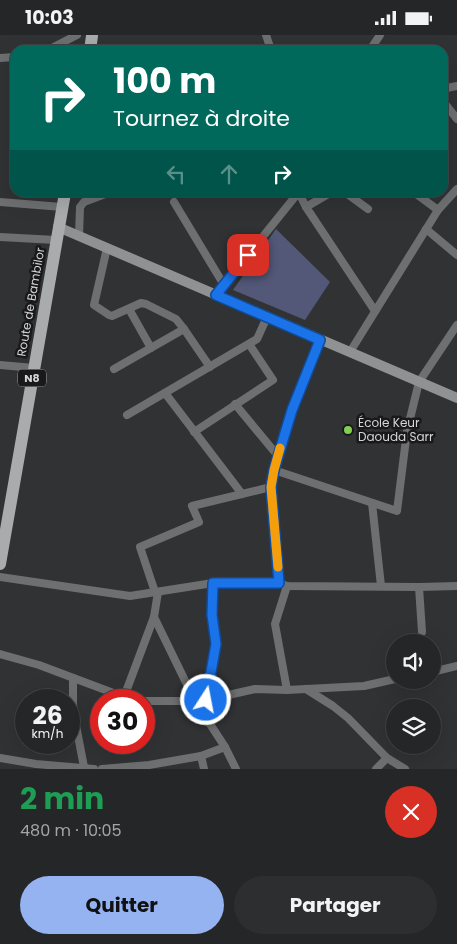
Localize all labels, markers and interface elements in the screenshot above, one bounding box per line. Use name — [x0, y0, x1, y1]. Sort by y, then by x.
text: 10:03 — [25, 4, 74, 31]
text: 100 m — [113, 56, 216, 105]
icon: right — [30, 65, 95, 130]
text: Tournez à droite — [113, 103, 290, 134]
icon: left — [162, 160, 190, 188]
icon: ahead — [215, 160, 243, 188]
icon: right — [268, 160, 296, 188]
pin — [227, 234, 269, 276]
icon: arrive — [234, 241, 262, 269]
street label: Route de Bambilor — [13, 246, 49, 358]
road number: N8 — [18, 369, 46, 387]
place label: École Keur Daouda Sarr — [358, 414, 434, 445]
marker: École Keur Daouda Sarr — [342, 424, 354, 436]
map controls — [386, 634, 441, 754]
button: sound — [386, 634, 441, 689]
position arrow — [179, 673, 231, 725]
speed limit sign: 30 — [90, 689, 155, 754]
text: 26 — [32, 698, 63, 733]
button: layers — [386, 699, 441, 754]
text: km/h — [32, 725, 63, 742]
text: 2 min — [20, 777, 104, 820]
button: close — [385, 786, 437, 838]
text: 480 m · 10:05 — [20, 819, 122, 842]
button: Quitter — [20, 876, 224, 934]
button: Partager — [234, 876, 437, 934]

